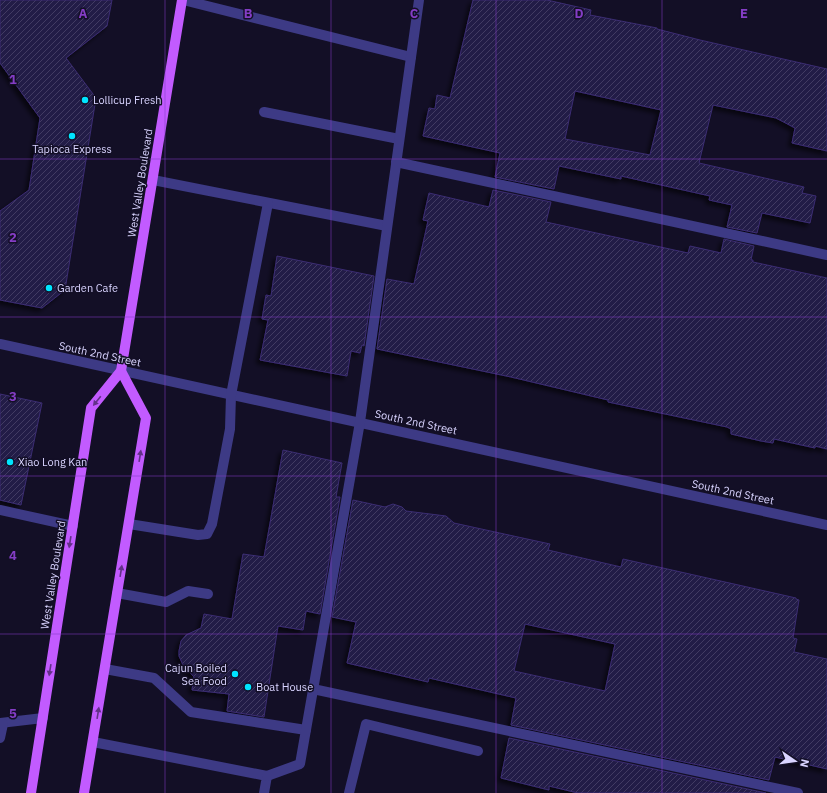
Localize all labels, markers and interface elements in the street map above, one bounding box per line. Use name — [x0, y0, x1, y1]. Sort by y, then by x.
text: A — [79, 5, 88, 22]
text: B — [244, 5, 253, 22]
text: C — [410, 5, 419, 22]
text: D — [574, 5, 584, 22]
text: E — [740, 5, 748, 22]
text: 1 — [9, 71, 17, 88]
place label: Lollicup Fresh — [93, 93, 162, 107]
marker: Lollicup Fresh — [80, 95, 90, 105]
street label: West Valley Boulevard — [125, 128, 155, 238]
marker: Tapioca Express — [67, 131, 77, 141]
place label: Tapioca Express — [32, 142, 112, 156]
text: 2 — [9, 229, 17, 246]
place label: Garden Cafe — [57, 281, 118, 295]
marker: Garden Cafe — [44, 283, 54, 293]
street label: South 2nd Street — [58, 338, 142, 370]
text: 3 — [9, 388, 17, 405]
one-way arrow — [92, 396, 101, 406]
street label: South 2nd Street — [374, 406, 458, 438]
one-way arrow — [137, 450, 143, 462]
place label: Xiao Long Kan — [18, 455, 87, 469]
marker: Xiao Long Kan — [5, 457, 15, 467]
street label: South 2nd Street — [691, 476, 775, 508]
street label: West Valley Boulevard — [38, 520, 68, 630]
one-way arrow — [67, 535, 73, 548]
text: 4 — [9, 547, 17, 564]
one-way arrow — [118, 565, 124, 577]
place label: Cajun Boiled Sea Food — [165, 661, 227, 688]
one-way arrow — [47, 664, 53, 676]
marker: Cajun Boiled Sea Food — [230, 669, 240, 679]
place label: Boat House — [256, 680, 313, 694]
marker: Boat House — [243, 682, 253, 692]
text: 5 — [9, 705, 17, 722]
one-way arrow — [95, 707, 101, 719]
north arrow — [775, 741, 815, 781]
text: N — [797, 758, 812, 769]

